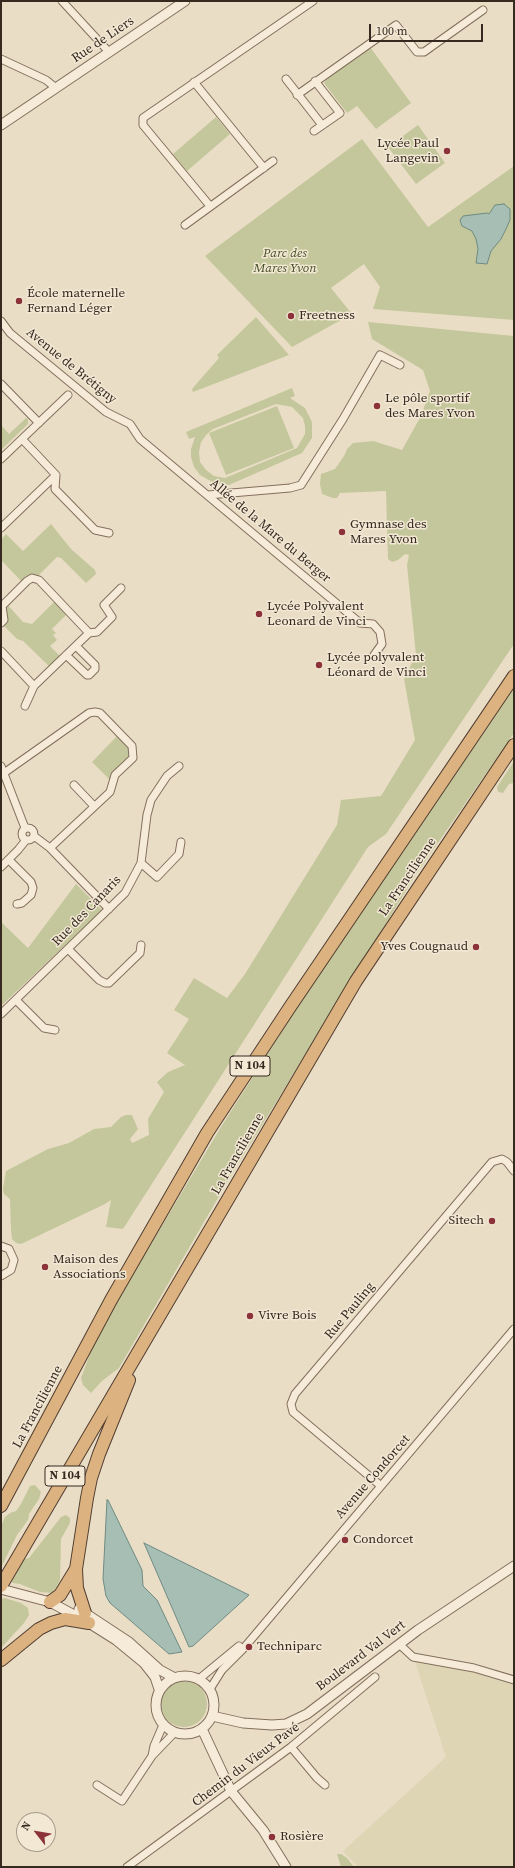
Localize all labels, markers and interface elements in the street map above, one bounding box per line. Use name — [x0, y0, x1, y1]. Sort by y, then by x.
street label: Rue de Liers — [69, 13, 137, 67]
scale bar — [371, 16, 485, 42]
text: 100 m — [376, 23, 408, 39]
place label: Lycée Paul Langevin — [377, 136, 439, 167]
marker: Lycée Paul Langevin — [442, 146, 452, 156]
park label: Parc des Mares Yvon — [253, 246, 317, 277]
place label: École maternelle Fernand Léger — [27, 286, 125, 317]
marker: École maternelle Fernand Léger — [14, 296, 24, 306]
place label: Freetness — [299, 308, 355, 324]
marker: Freetness — [286, 311, 296, 321]
street label: Avenue de Brétigny — [23, 325, 119, 407]
place label: Le pôle sportif des Mares Yvon — [385, 391, 475, 422]
marker: Le pôle sportif des Mares Yvon — [372, 401, 382, 411]
street label: Allée de la Mare du Berger — [206, 476, 334, 586]
place label: Gymnase des Mares Yvon — [350, 517, 427, 548]
marker: Gymnase des Mares Yvon — [337, 527, 347, 537]
place label: Lycée Polyvalent Leonard de Vinci — [267, 599, 366, 630]
marker: Lycée Polyvalent Leonard de Vinci — [254, 609, 264, 619]
place label: Lycée polyvalent Léonard de Vinci — [327, 650, 426, 681]
marker: Lycée polyvalent Léonard de Vinci — [314, 660, 324, 670]
street label: La Francilienne — [376, 835, 440, 919]
street label: Rue des Canaris — [49, 872, 125, 950]
place label: Yves Cougnaud — [380, 939, 468, 955]
marker: Yves Cougnaud — [471, 942, 481, 952]
road number: N 104 — [230, 1056, 270, 1076]
street label: La Francilienne — [208, 1111, 268, 1197]
place label: Sitech — [449, 1213, 484, 1229]
marker: Sitech — [487, 1216, 497, 1226]
place label: Maison des Associations — [53, 1252, 126, 1283]
marker: Maison des Associations — [40, 1262, 50, 1272]
street label: Rue Pauling — [322, 1279, 378, 1343]
place label: Vivre Bois — [258, 1308, 316, 1324]
marker: Vivre Bois — [245, 1311, 255, 1321]
street label: La Francilienne — [10, 1363, 66, 1451]
street label: Avenue Condorcet — [332, 1432, 414, 1522]
road number: N 104 — [45, 1466, 85, 1486]
place label: Condorcet — [353, 1532, 413, 1548]
marker: Condorcet — [340, 1535, 350, 1545]
street label: Boulevard Val Vert — [313, 1617, 409, 1695]
place label: Techniparc — [257, 1639, 322, 1655]
marker: Techniparc — [244, 1642, 254, 1652]
street label: Chemin du Vieux Pavé — [189, 1720, 303, 1810]
north arrow — [16, 1812, 56, 1852]
text: N — [18, 1819, 35, 1833]
place label: Rosière — [280, 1829, 324, 1845]
marker: Rosière — [267, 1832, 277, 1842]

